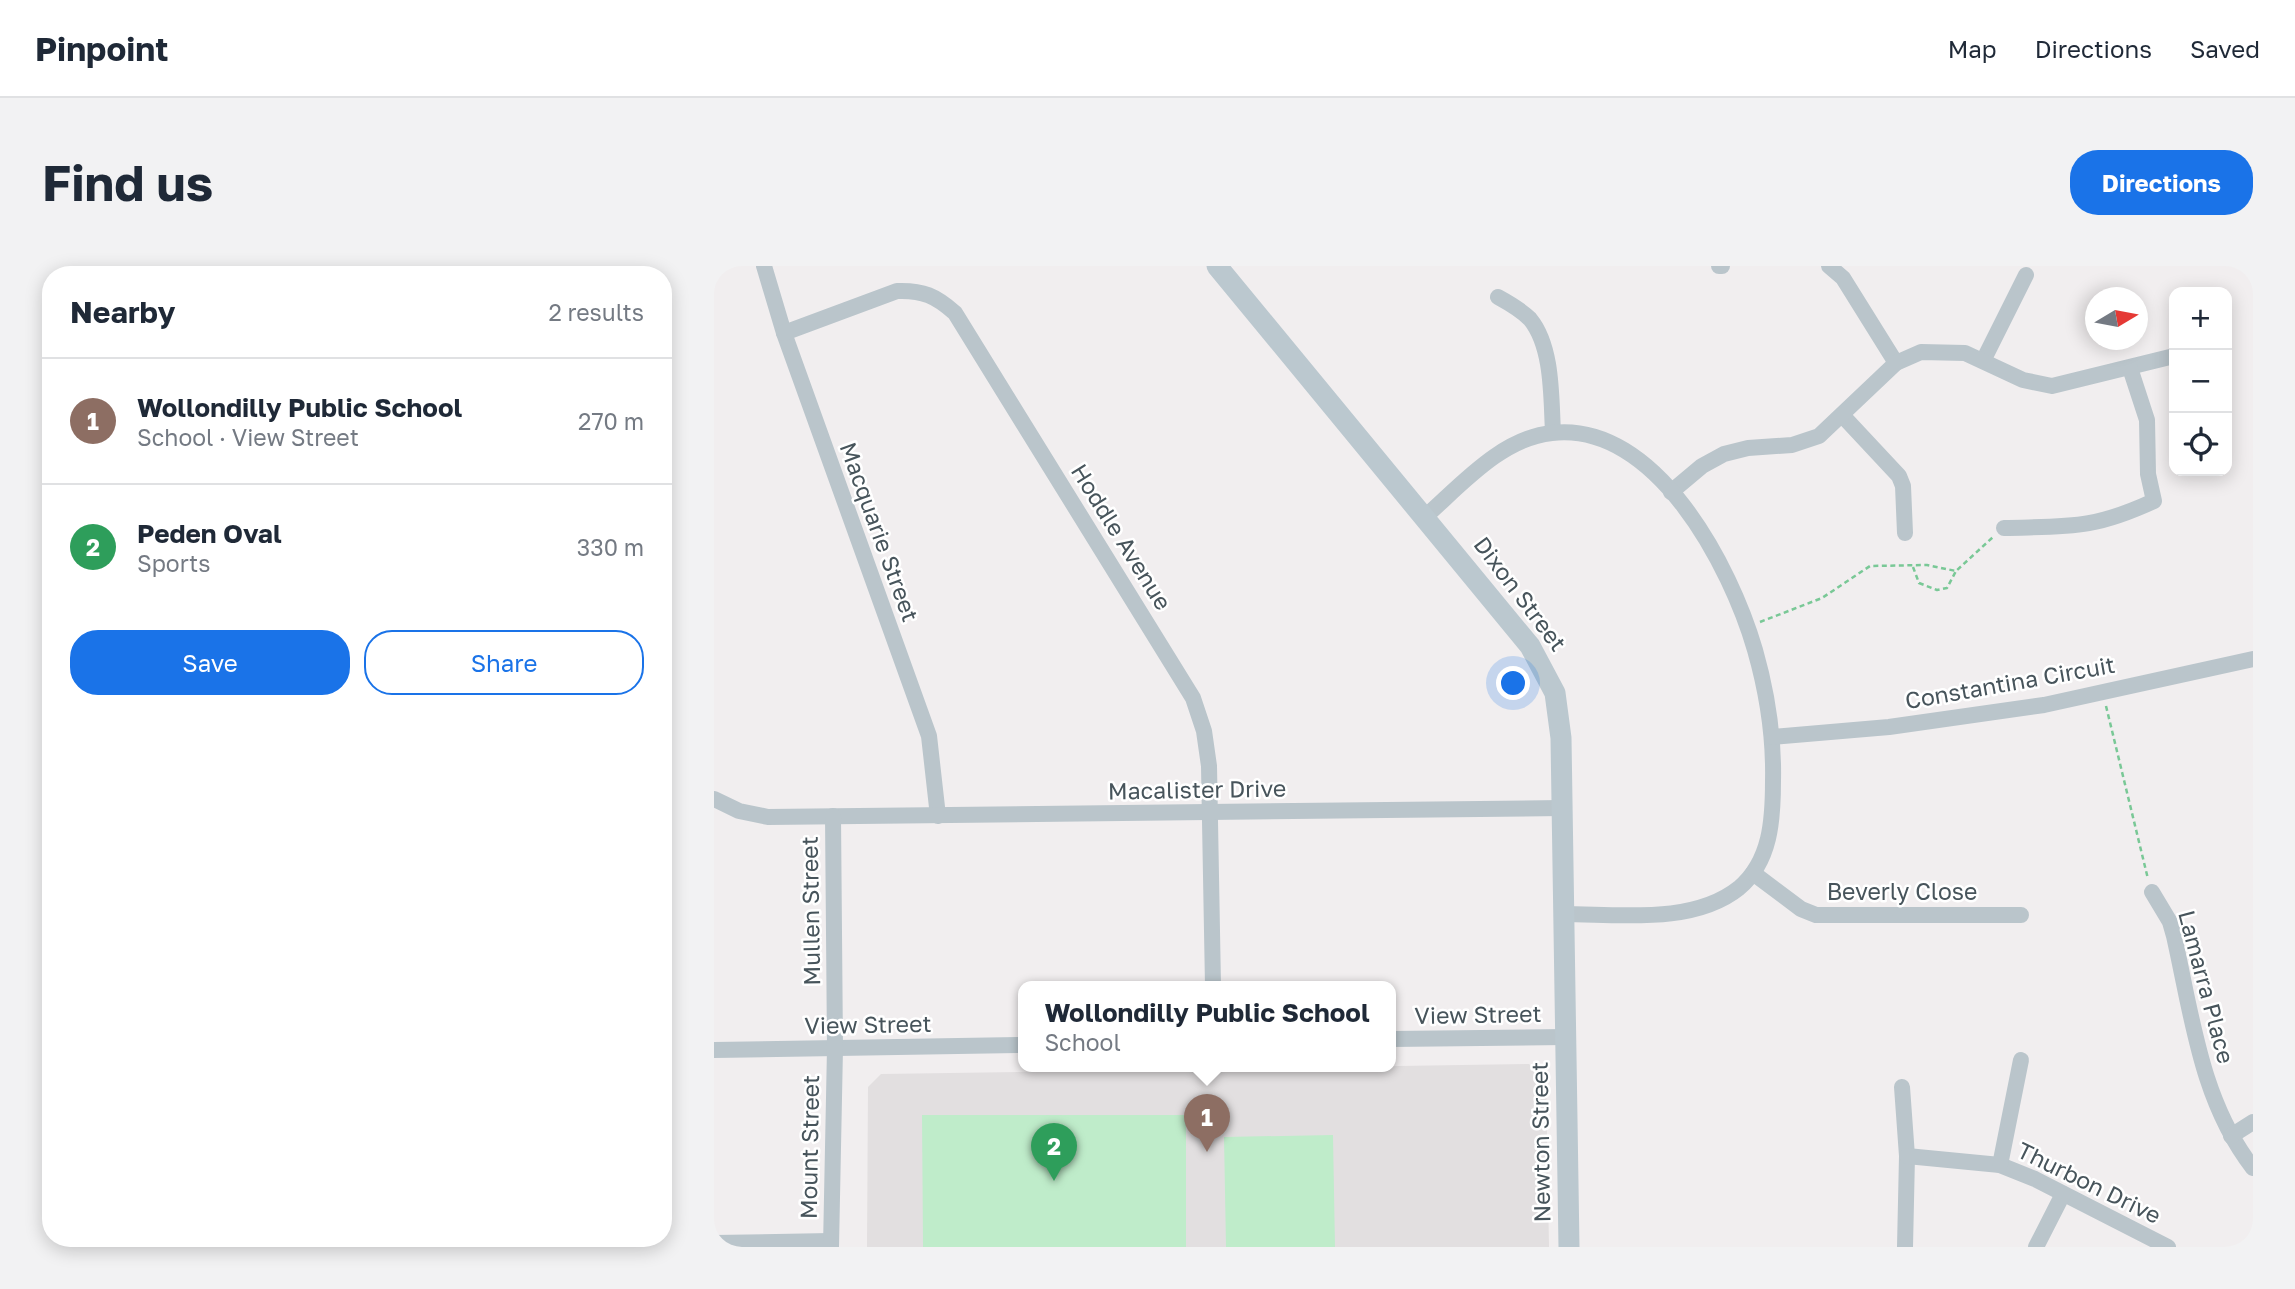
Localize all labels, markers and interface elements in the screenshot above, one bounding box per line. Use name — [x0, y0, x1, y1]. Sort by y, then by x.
text: Pinpoint — [35, 29, 168, 68]
text: Map — [1948, 34, 1997, 63]
text: Directions — [2035, 34, 2152, 63]
text: Saved — [2190, 34, 2260, 63]
button: Directions — [2070, 150, 2253, 215]
text: Find us — [42, 153, 213, 212]
north arrow — [2085, 287, 2148, 350]
map controls — [2169, 287, 2232, 476]
button: + — [2169, 287, 2232, 350]
text: Nearby — [70, 294, 175, 330]
text: 2 results — [548, 298, 644, 326]
button: − — [2169, 350, 2232, 413]
text: Wollondilly Public School — [137, 392, 462, 423]
text: 1 — [87, 407, 99, 435]
text: 270 m — [578, 407, 644, 435]
button: locate — [2169, 413, 2232, 476]
text: School · View Street — [137, 423, 359, 451]
street label: Macquarie Street — [835, 438, 925, 625]
street label: Hoddle Avenue — [1066, 458, 1178, 615]
text: Peden Oval — [137, 518, 282, 549]
street label: Dixon Street — [1469, 531, 1573, 656]
text: 2 — [86, 533, 100, 561]
text: 330 m — [577, 533, 644, 561]
text: Sports — [137, 549, 211, 577]
button: Save — [70, 630, 350, 695]
button: Share — [364, 630, 644, 695]
street label: Constantina Circuit — [1903, 650, 2117, 714]
your location — [1496, 666, 1530, 700]
street label: Macalister Drive — [1108, 773, 1286, 805]
street label: Mullen Street — [795, 836, 825, 986]
street label: Beverly Close — [1827, 877, 1977, 905]
street label: Lamarra Place — [2173, 907, 2241, 1066]
popup — [1018, 981, 1396, 1072]
text: Wollondilly Public School — [1044, 997, 1370, 1028]
street label: View Street — [1414, 999, 1542, 1029]
street label: View Street — [804, 1009, 932, 1039]
text: School — [1044, 1028, 1121, 1056]
street label: Newton Street — [1525, 1061, 1555, 1223]
street label: Mount Street — [794, 1075, 824, 1219]
pin: 1 — [1184, 1094, 1230, 1152]
pin: 2 — [1031, 1123, 1077, 1181]
street label: Thurbon Drive — [2013, 1135, 2166, 1229]

